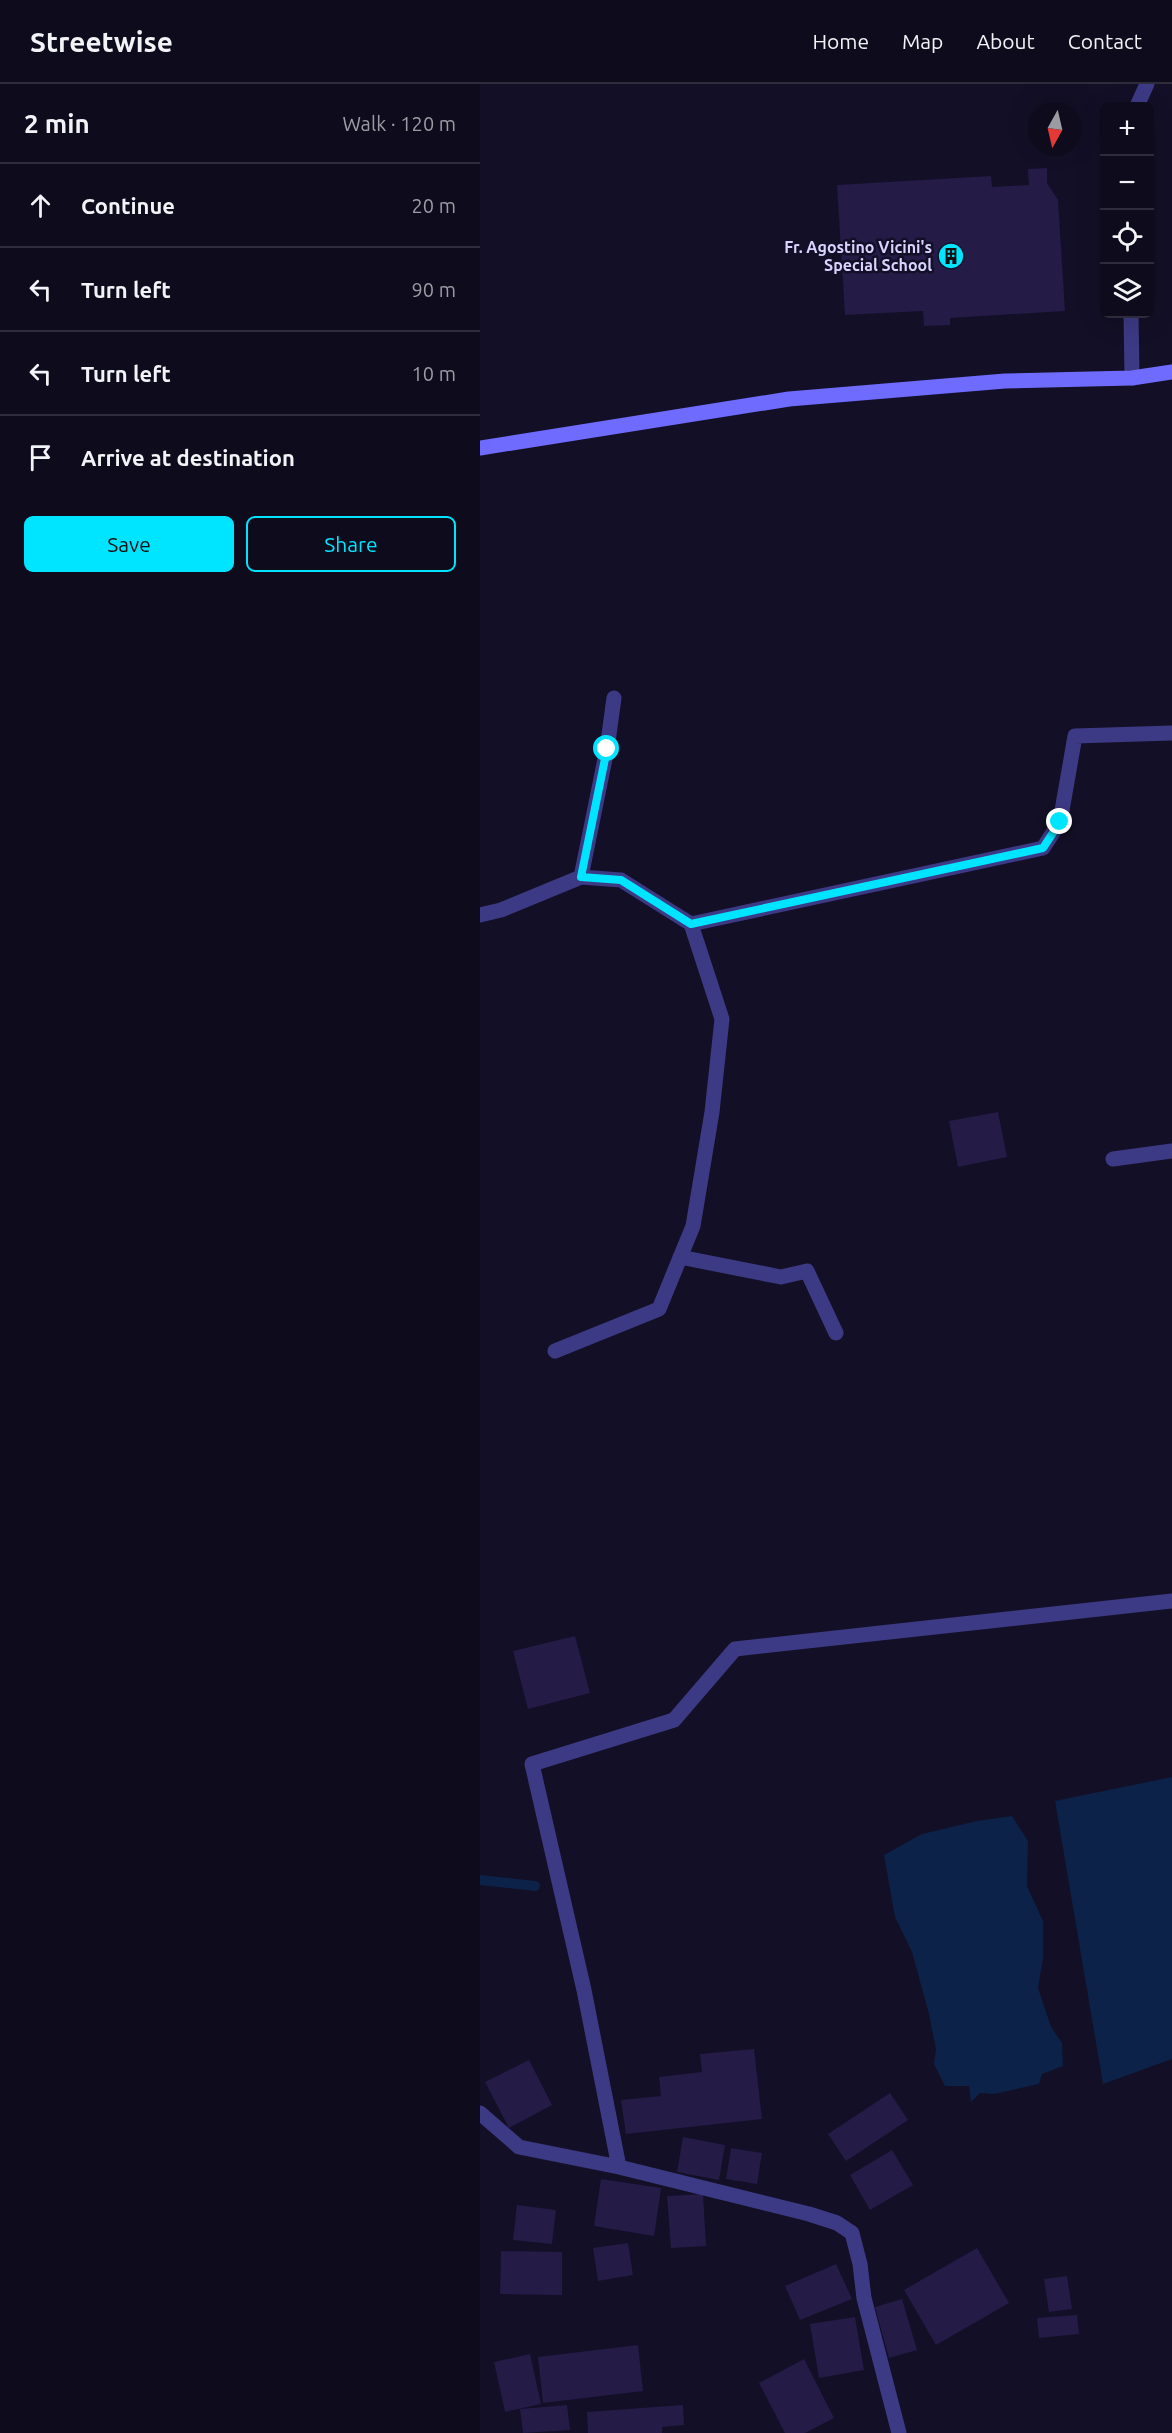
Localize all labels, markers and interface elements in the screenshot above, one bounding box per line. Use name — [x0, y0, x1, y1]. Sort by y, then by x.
text: Streetwise — [30, 26, 173, 57]
text: Home — [812, 29, 869, 53]
text: Map — [902, 29, 943, 53]
text: About — [976, 29, 1035, 53]
text: Contact — [1068, 29, 1142, 53]
north arrow — [1028, 102, 1082, 156]
map controls — [1100, 102, 1154, 318]
button: + — [1100, 102, 1154, 156]
text: 2 min — [24, 109, 90, 138]
text: Walk · 120 m — [343, 112, 456, 135]
button: − — [1100, 156, 1154, 210]
icon: ahead — [24, 189, 57, 222]
text: Continue — [81, 193, 175, 218]
text: 20 m — [412, 194, 456, 217]
button: locate — [1100, 210, 1154, 264]
place label: Fr. Agostino Vicini's Special School — [784, 238, 932, 274]
building icon: Fr. Agostino Vicini's Special School — [936, 241, 966, 271]
button: layers — [1100, 264, 1154, 318]
icon: left — [24, 273, 57, 306]
text: Turn left — [81, 277, 171, 302]
text: 90 m — [412, 278, 456, 301]
icon: left — [24, 357, 57, 390]
text: Turn left — [81, 361, 171, 386]
text: 10 m — [412, 362, 456, 385]
icon: arrive — [24, 441, 57, 474]
text: Arrive at destination — [81, 445, 295, 470]
button: Save — [24, 516, 234, 572]
button: Share — [246, 516, 456, 572]
route start — [593, 735, 619, 761]
route end — [1046, 808, 1072, 834]

